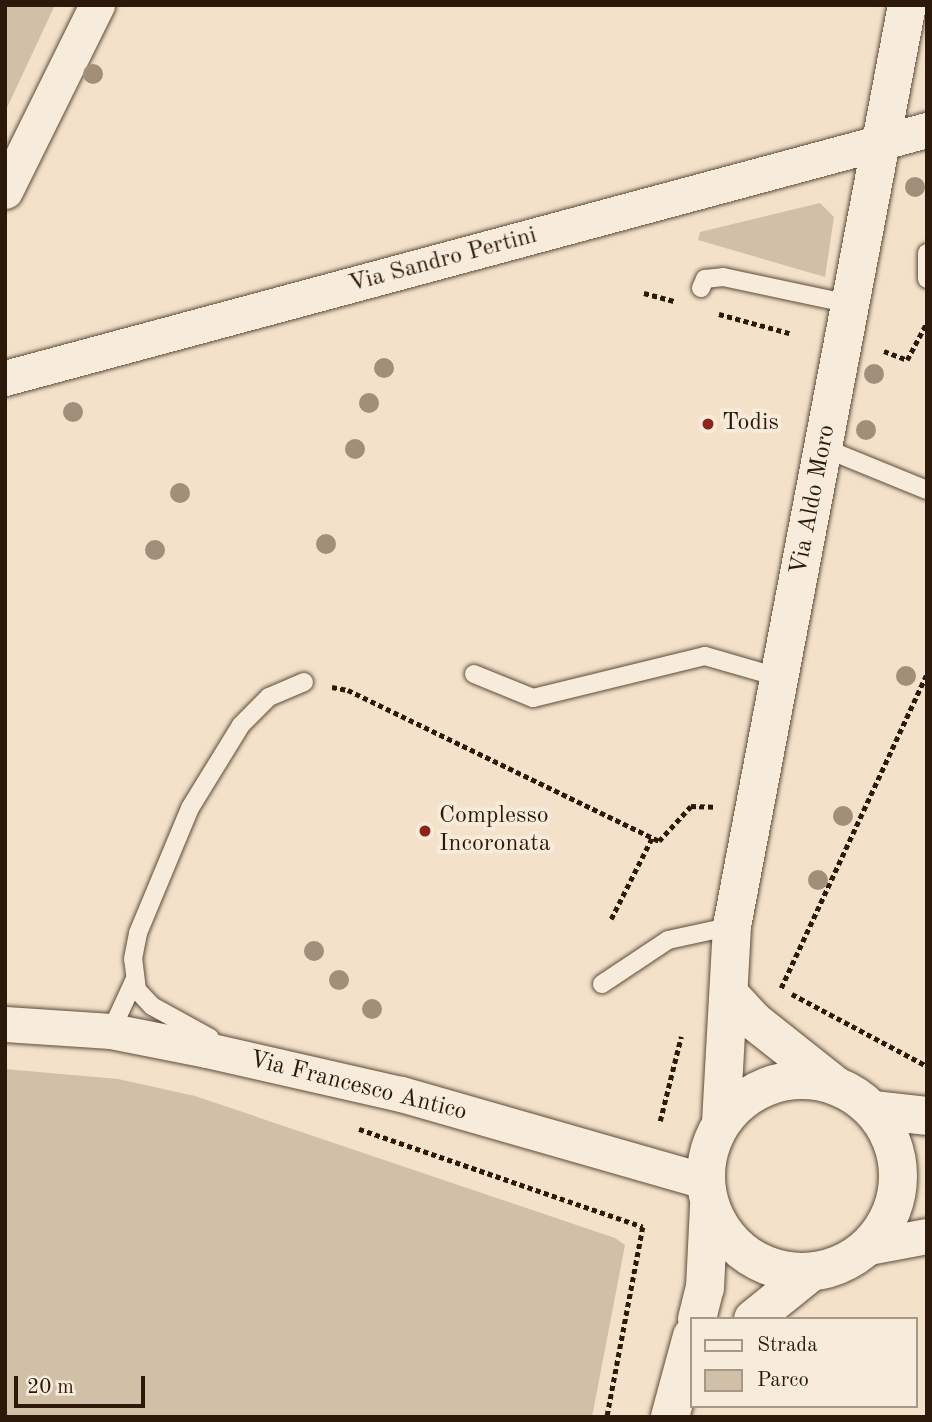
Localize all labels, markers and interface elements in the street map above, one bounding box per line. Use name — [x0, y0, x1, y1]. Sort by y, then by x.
street label: Via Sandro Pertini — [346, 222, 540, 300]
place label: Todis — [722, 410, 779, 438]
marker: Todis — [700, 416, 716, 432]
street label: Via Aldo Moro — [785, 423, 843, 577]
place label: Complesso Incoronata — [439, 803, 551, 859]
marker: Complesso Incoronata — [417, 823, 433, 839]
street label: Via Francesco Antico — [246, 1046, 470, 1128]
legend — [690, 1317, 918, 1408]
text: Strada — [757, 1335, 818, 1356]
scale bar — [18, 1362, 149, 1406]
text: Parco — [757, 1370, 809, 1391]
text: 20 m — [27, 1377, 74, 1398]

